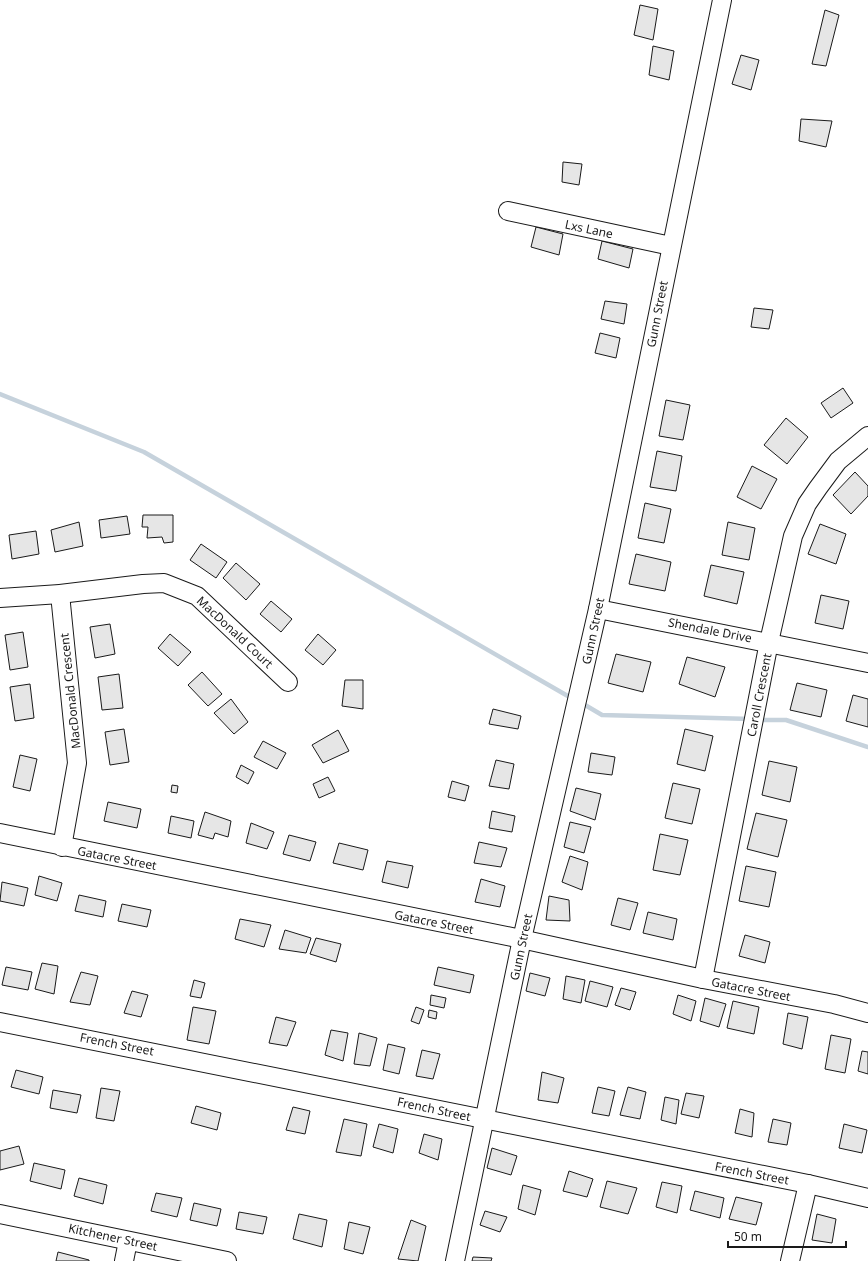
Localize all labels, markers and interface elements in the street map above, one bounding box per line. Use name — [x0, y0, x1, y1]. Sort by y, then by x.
street label: Lxs Lane — [563, 216, 615, 242]
street label: Gunn Street — [642, 279, 672, 349]
street label: MacDonald Court — [193, 592, 277, 672]
street label: Gunn Street — [578, 596, 608, 666]
street label: Shendale Drive — [667, 614, 754, 646]
street label: MacDonald Crescent — [55, 632, 85, 750]
street label: Caroll Crescent — [743, 651, 776, 738]
street label: Gatacre Street — [76, 842, 159, 874]
street label: Gatacre Street — [393, 906, 476, 938]
street label: Gunn Street — [506, 912, 536, 982]
street label: Gatacre Street — [710, 973, 793, 1005]
street label: French Street — [79, 1029, 156, 1060]
street label: French Street — [396, 1093, 473, 1125]
street label: French Street — [714, 1158, 791, 1189]
street label: Kitchener Street — [67, 1219, 160, 1255]
scale bar — [728, 1223, 846, 1249]
text: 50 m — [734, 1228, 762, 1245]

